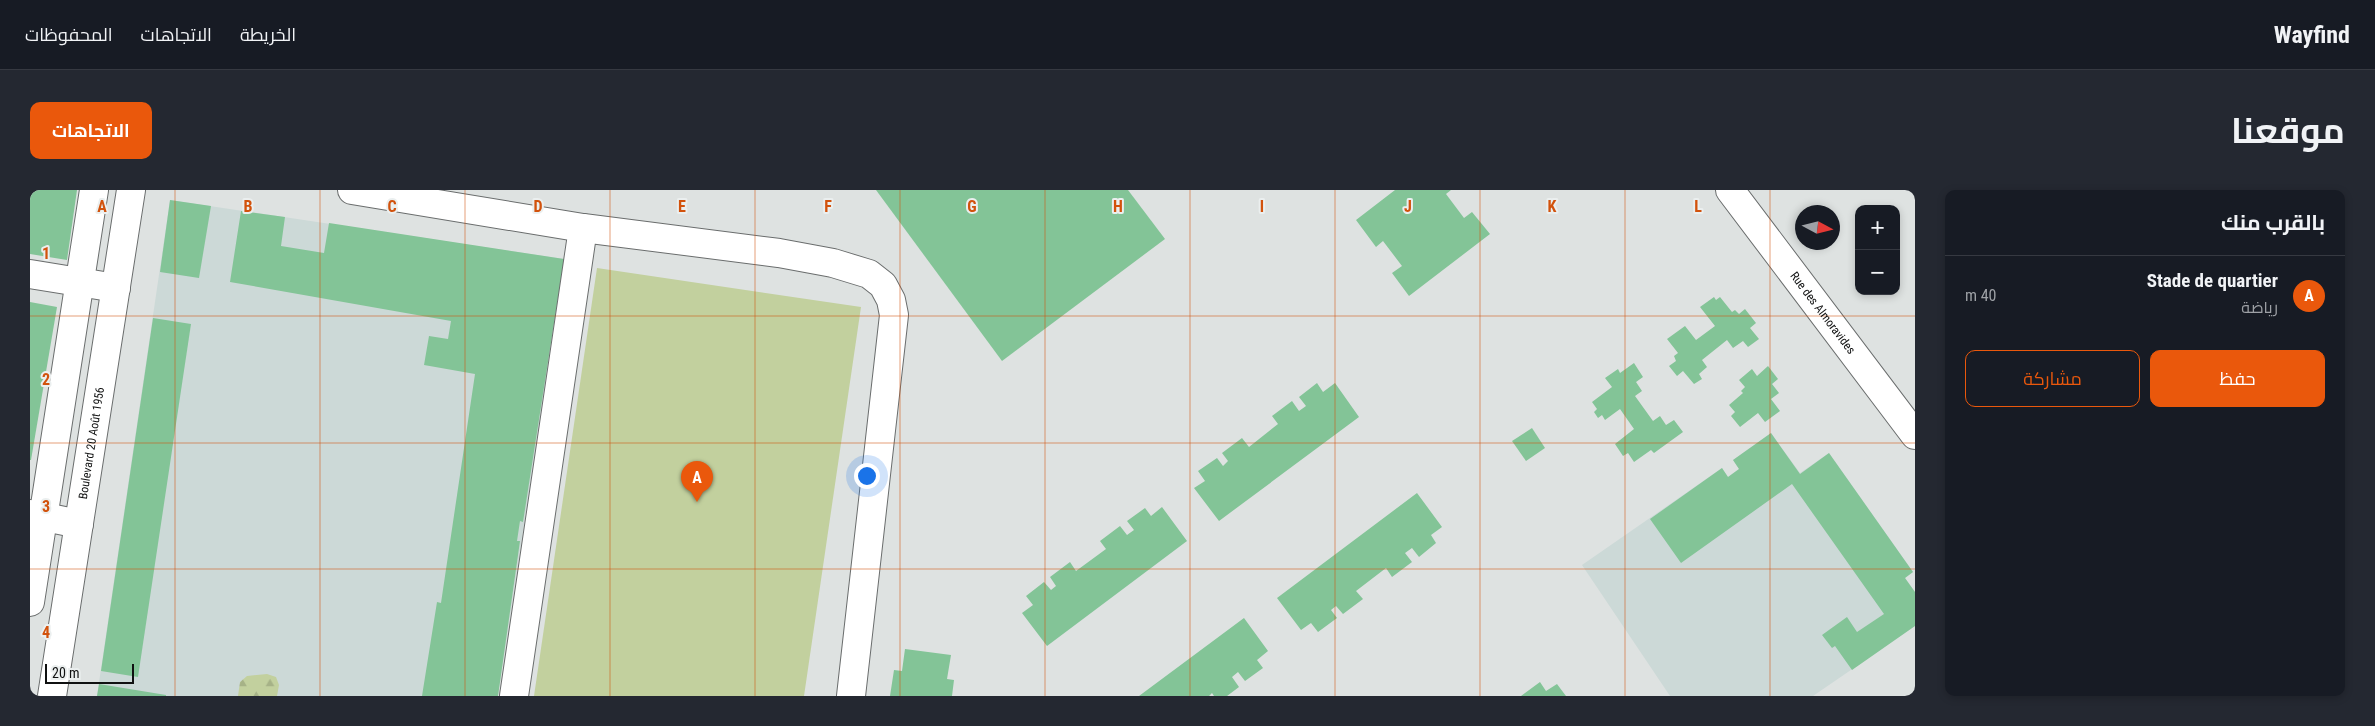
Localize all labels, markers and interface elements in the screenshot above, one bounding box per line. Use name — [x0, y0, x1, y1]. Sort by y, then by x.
text: Wayfind — [2274, 21, 2350, 49]
text: المحفوظات — [25, 24, 113, 45]
text: الاتجاهات — [141, 24, 212, 45]
text: الخريطة — [240, 24, 296, 45]
button: الاتجاهات — [30, 102, 152, 159]
text: موقعنا — [2231, 111, 2345, 152]
text: A — [97, 197, 107, 216]
text: B — [244, 197, 253, 216]
text: C — [387, 197, 397, 216]
text: D — [533, 197, 543, 216]
text: E — [678, 197, 686, 216]
text: F — [824, 197, 832, 216]
text: G — [967, 197, 977, 216]
text: H — [1113, 197, 1123, 216]
text: I — [1260, 197, 1264, 216]
text: J — [1404, 197, 1412, 216]
text: K — [1548, 197, 1557, 216]
text: L — [1694, 197, 1702, 216]
north arrow — [1795, 205, 1840, 250]
map controls — [1855, 205, 1900, 295]
button: + — [1855, 205, 1900, 250]
text: بالقرب منك — [2221, 211, 2325, 235]
text: 1 — [42, 244, 50, 263]
button: − — [1855, 250, 1900, 295]
street label: Rue des Almoravides — [1787, 269, 1858, 357]
text: Stade de quartier — [2147, 269, 2278, 292]
text: 40 m — [1965, 286, 1997, 305]
text: A — [2304, 286, 2314, 305]
text: رياضة — [2241, 298, 2278, 317]
button: مشاركة — [1965, 350, 2140, 407]
button: حفظ — [2150, 350, 2325, 407]
text: 2 — [42, 370, 50, 389]
street label: Boulevard 20 Août 1956 — [76, 386, 107, 500]
pin: A — [681, 461, 713, 502]
your location — [854, 463, 880, 489]
text: 3 — [42, 497, 50, 516]
text: 4 — [42, 623, 50, 642]
scale bar — [45, 661, 134, 684]
text: 20 m — [52, 665, 80, 681]

